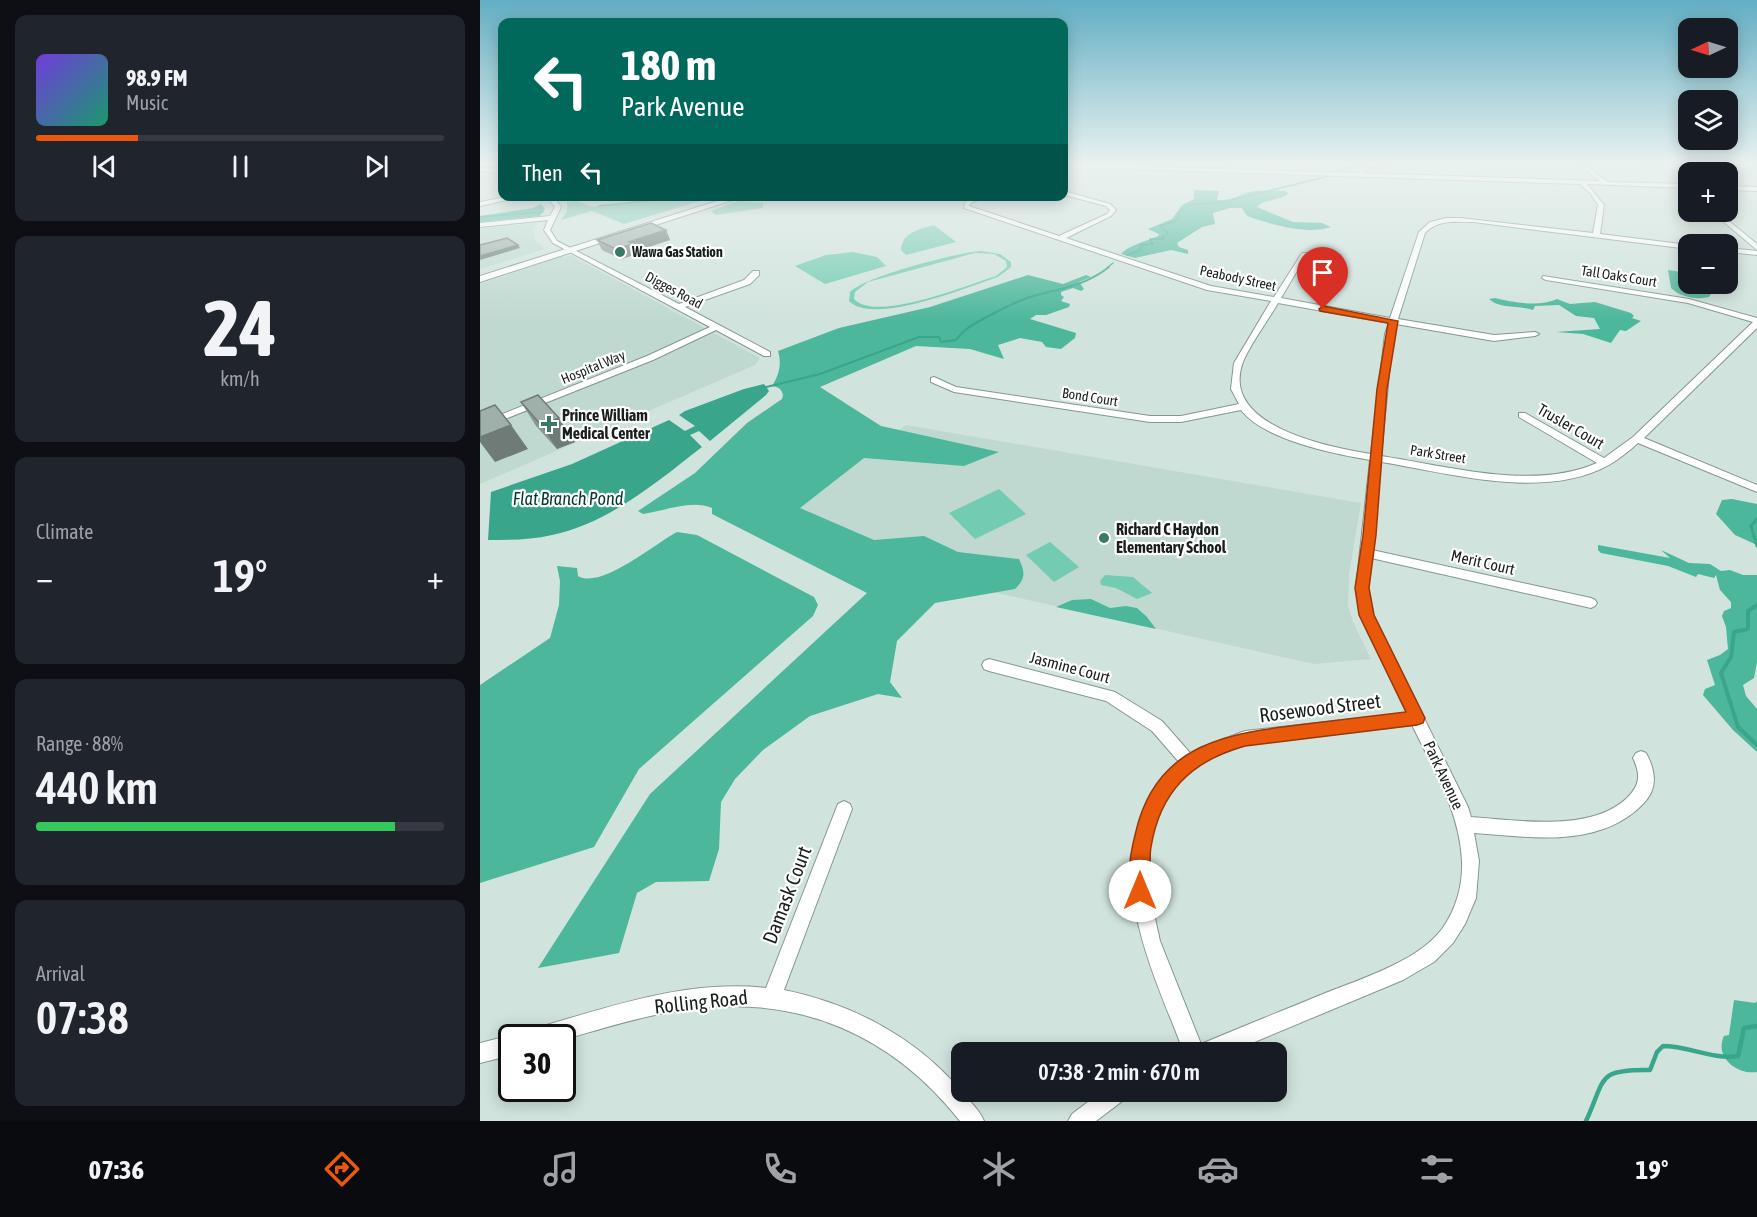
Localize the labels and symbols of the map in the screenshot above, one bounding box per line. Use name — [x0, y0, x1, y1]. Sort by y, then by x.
north arrow — [1678, 18, 1738, 78]
place label: Wawa Gas Station — [631, 244, 723, 260]
marker: Wawa Gas Station — [613, 245, 627, 259]
pin — [1297, 247, 1348, 309]
street label: Peabody Street — [1198, 262, 1278, 294]
street label: Tall Oaks Court — [1580, 262, 1658, 290]
street label: Digges Road — [643, 268, 705, 312]
street label: Hospital Way — [559, 347, 628, 387]
street label: Bond Court — [1061, 385, 1119, 409]
street label: Trusler Court — [1534, 400, 1608, 452]
place label: Prince William Medical Center — [562, 406, 650, 442]
marker: Prince William Medical Center — [540, 415, 558, 433]
street label: Park Street — [1409, 442, 1467, 466]
water label: Flat Branch Pond — [513, 488, 624, 509]
place label: Richard C Haydon Elementary School — [1116, 520, 1227, 556]
marker: Richard C Haydon Elementary School — [1097, 531, 1111, 545]
street label: Merit Court — [1449, 546, 1517, 578]
street label: Jasmine Court — [1028, 648, 1112, 686]
street label: Rosewood Street — [1258, 689, 1382, 726]
street label: Park Avenue — [1420, 738, 1468, 812]
street label: Damask Court — [757, 843, 816, 947]
position arrow — [1108, 859, 1172, 923]
street label: Rolling Road — [653, 985, 749, 1018]
speed limit sign: 30 — [498, 1024, 576, 1102]

